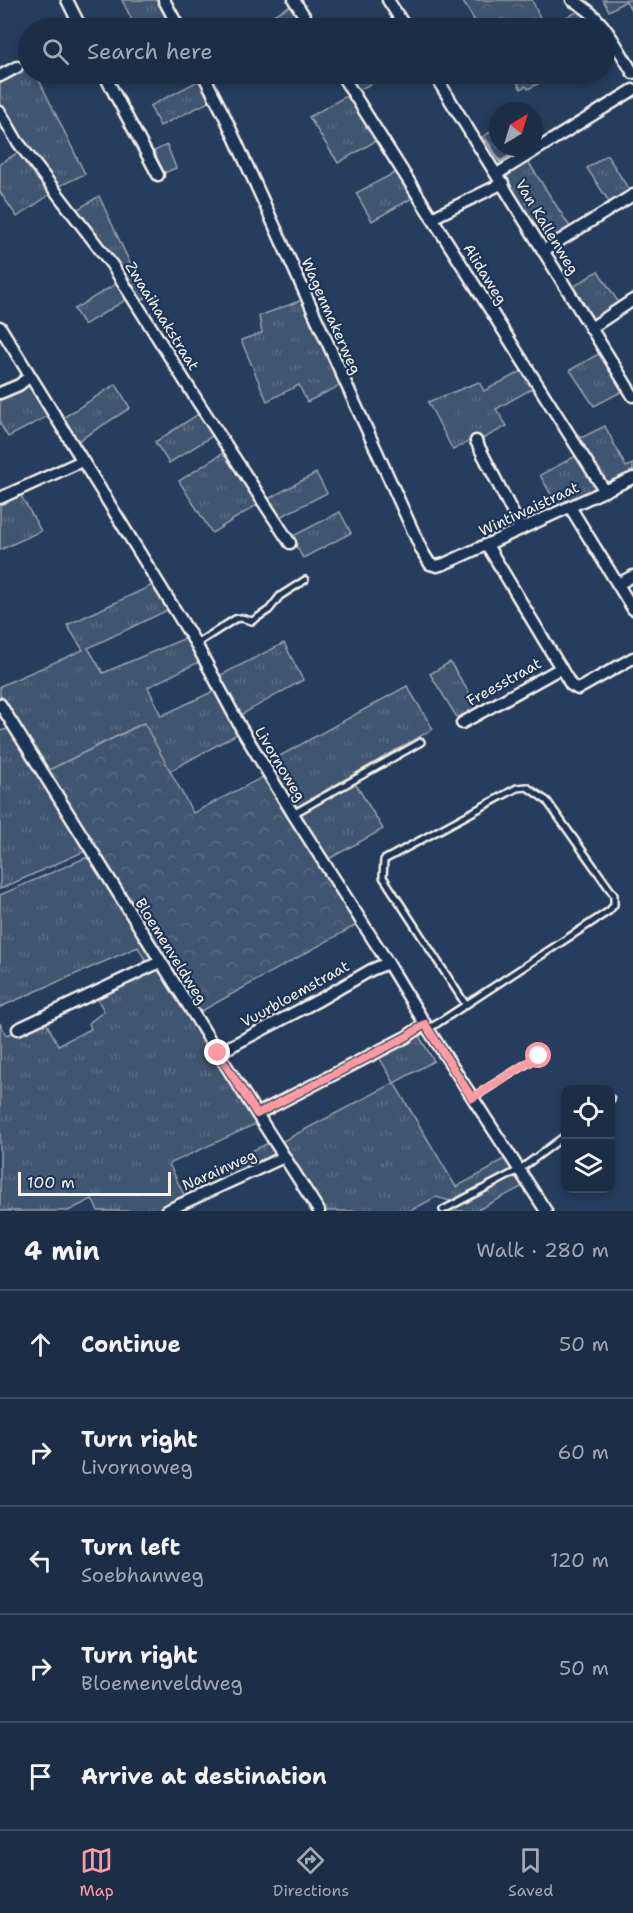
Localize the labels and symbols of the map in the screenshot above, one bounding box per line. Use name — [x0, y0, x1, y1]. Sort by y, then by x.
north arrow — [489, 102, 543, 156]
street label: Van Kallenweg — [511, 176, 583, 278]
street label: Alidaweg — [458, 240, 512, 308]
street label: Wagenmakerweg — [296, 255, 366, 377]
street label: Zwaaihaakstraat — [120, 258, 204, 374]
street label: Wintiwaistraat — [476, 477, 582, 541]
street label: Freesstraat — [463, 653, 545, 711]
street label: Livornoweg — [250, 723, 310, 805]
street label: Bloemenveldweg — [130, 894, 212, 1008]
street label: Vuurbloemstraat — [237, 956, 353, 1032]
route end — [204, 1039, 230, 1065]
route start — [525, 1042, 551, 1068]
street label: Narainweg — [179, 1145, 259, 1195]
scale bar — [18, 1169, 171, 1196]

